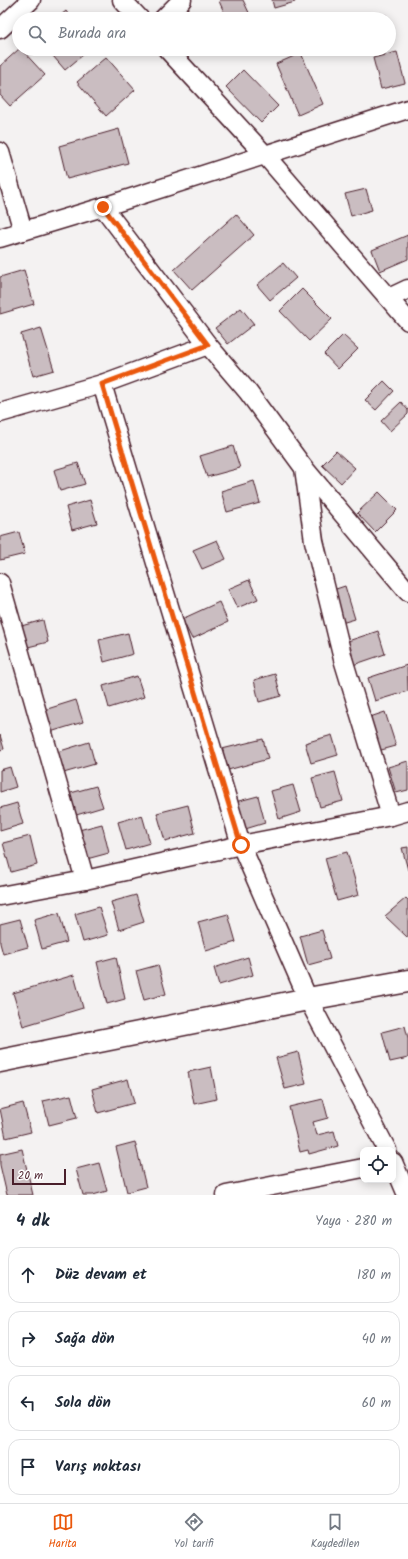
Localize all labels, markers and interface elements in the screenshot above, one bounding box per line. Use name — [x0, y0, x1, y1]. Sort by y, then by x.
search box — [12, 12, 396, 56]
text: Burada ara — [58, 22, 126, 46]
icon: search — [26, 23, 48, 45]
route end — [94, 198, 112, 216]
route start — [232, 836, 250, 854]
map controls — [360, 1147, 396, 1183]
button: locate — [360, 1147, 396, 1183]
scale bar — [12, 1167, 66, 1186]
text: 20 m — [18, 1167, 43, 1185]
text: 4 dk — [16, 1208, 49, 1235]
text: Yaya · 280 m — [315, 1211, 392, 1232]
text: Düz devam et — [55, 1263, 147, 1287]
icon: ahead — [17, 1264, 39, 1286]
text: 180 m — [357, 1265, 391, 1286]
text: Sağa dön — [55, 1327, 115, 1351]
icon: right — [17, 1328, 39, 1350]
text: 40 m — [362, 1329, 391, 1350]
text: Sola dön — [55, 1391, 111, 1415]
icon: left — [17, 1392, 39, 1414]
text: 60 m — [362, 1393, 391, 1414]
text: Varış noktası — [55, 1455, 141, 1479]
icon: arrive — [17, 1456, 39, 1478]
tab: Harita — [49, 1511, 77, 1553]
tab: Yol tarifi — [174, 1511, 214, 1553]
tab: Kaydedilen — [311, 1511, 360, 1553]

